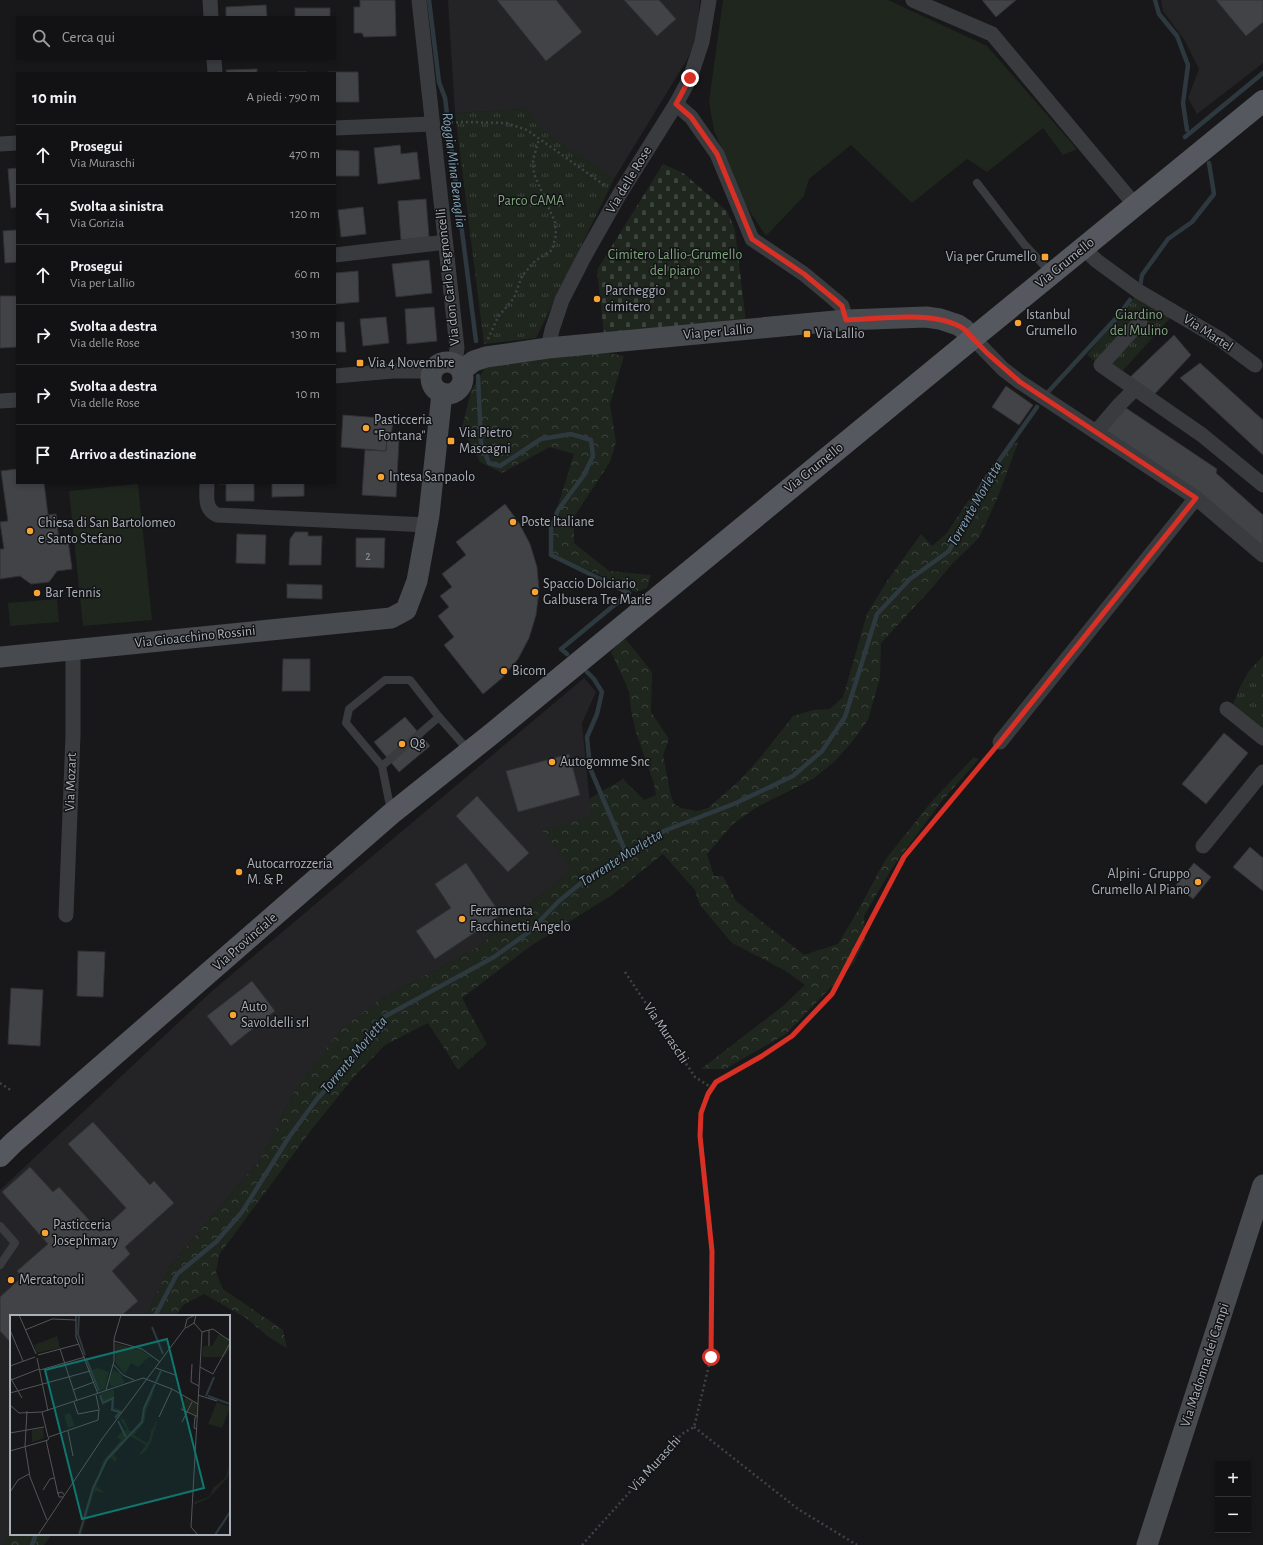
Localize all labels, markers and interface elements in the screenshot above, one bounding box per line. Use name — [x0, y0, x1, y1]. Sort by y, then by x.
search box — [16, 16, 336, 60]
icon: search — [30, 27, 52, 49]
text: Cerca qui — [62, 30, 115, 45]
route end — [681, 69, 699, 87]
text: 10 min — [32, 89, 77, 106]
text: A piedi · 790 m — [246, 91, 320, 104]
water label: Roggia Mina Benaglia — [439, 111, 469, 229]
text: Prosegui — [70, 139, 123, 154]
icon: ahead — [32, 144, 54, 166]
street label: Via delle Rose — [604, 144, 654, 216]
text: 470 m — [289, 148, 320, 161]
text: Via Muraschi — [70, 157, 135, 170]
park label: Parco CAMA — [498, 194, 564, 208]
text: Svolta a sinistra — [70, 199, 164, 214]
icon: left — [32, 204, 54, 226]
text: 120 m — [290, 208, 320, 221]
street label: Via don Carlo Pagnoncelli — [434, 208, 462, 346]
text: Via Gorizia — [70, 217, 124, 230]
street label: Via Grumello — [1033, 235, 1097, 291]
park label: Cimitero Lallio-Grumello del piano — [608, 248, 742, 278]
place label: Via per Grumello — [945, 250, 1037, 264]
marker: Via per Grumello — [1040, 252, 1050, 262]
text: Prosegui — [70, 259, 123, 274]
icon: ahead — [32, 264, 54, 286]
text: 60 m — [294, 268, 320, 281]
text: Via per Lallio — [70, 277, 135, 290]
place label: Parcheggio cimitero — [605, 284, 666, 314]
marker: Parcheggio cimitero — [592, 294, 602, 304]
place label: Istanbul Grumello — [1026, 308, 1077, 338]
park label: Giardino del Mulino — [1110, 308, 1168, 338]
street label: Via Martel — [1181, 312, 1235, 354]
marker: Istanbul Grumello — [1013, 318, 1023, 328]
text: Svolta a destra — [70, 319, 157, 334]
street label: Via per Lallio — [683, 322, 754, 342]
icon: right — [32, 324, 54, 346]
place label: Via Lallio — [815, 327, 865, 341]
text: 130 m — [291, 328, 320, 341]
marker: Via Lallio — [802, 329, 812, 339]
text: Via delle Rose — [70, 337, 140, 350]
place label: Via 4 Novembre — [368, 356, 454, 370]
marker: Via 4 Novembre — [355, 358, 365, 368]
text: Svolta a destra — [70, 379, 157, 394]
icon: right — [32, 384, 54, 406]
text: 10 m — [296, 388, 320, 401]
text: Via delle Rose — [70, 397, 140, 410]
place label: Pasticceria "Fontana" — [374, 413, 433, 443]
marker: Pasticceria "Fontana" — [361, 423, 371, 433]
place label: Via Pietro Mascagni — [459, 426, 512, 456]
marker: Via Pietro Mascagni — [446, 436, 456, 446]
street label: Via Grumello — [782, 440, 846, 496]
icon: arrive — [32, 444, 54, 466]
text: Arrivo a destinazione — [70, 447, 196, 462]
water label: Torrente Morletta — [945, 459, 1005, 549]
place label: Intesa Sanpaolo — [389, 470, 475, 484]
marker: Intesa Sanpaolo — [376, 472, 386, 482]
place label: Poste Italiane — [521, 515, 594, 529]
place label: Chiesa di San Bartolomeo e Santo Stefano — [38, 516, 176, 546]
marker: Poste Italiane — [508, 517, 518, 527]
marker: Chiesa di San Bartolomeo e Santo Stefano — [25, 526, 35, 536]
house number: 2 — [365, 550, 371, 562]
place label: Spaccio Dolciario Galbusera Tre Marie — [543, 577, 651, 607]
place label: Bar Tennis — [45, 586, 101, 600]
marker: Spaccio Dolciario Galbusera Tre Marie — [530, 587, 540, 597]
marker: Bar Tennis — [32, 588, 42, 598]
street label: Via Gioacchino Rossini — [134, 624, 256, 650]
place label: Bicom — [512, 664, 546, 678]
marker: Bicom — [499, 666, 509, 676]
place label: Q8 — [410, 737, 426, 751]
marker: Q8 — [397, 739, 407, 749]
street label: Via Mozart — [63, 752, 79, 812]
place label: Autogomme Snc — [560, 755, 650, 769]
marker: Autogomme Snc — [547, 757, 557, 767]
water label: Torrente Morletta — [577, 826, 665, 890]
place label: Autocarrozzeria M. & P. — [247, 857, 333, 887]
marker: Autocarrozzeria M. & P. — [234, 867, 244, 877]
place label: Alpini - Gruppo Grumello Al Piano — [1092, 867, 1190, 897]
marker: Alpini - Gruppo Grumello Al Piano — [1193, 877, 1203, 887]
place label: Ferramenta Facchinetti Angelo — [470, 904, 571, 934]
street label: Via Provinciale — [210, 910, 280, 974]
marker: Ferramenta Facchinetti Angelo — [457, 914, 467, 924]
place label: Auto Savoldelli srl — [241, 1000, 309, 1030]
street label: Via Muraschi — [641, 1000, 691, 1066]
marker: Auto Savoldelli srl — [228, 1010, 238, 1020]
water label: Torrente Morletta — [318, 1014, 390, 1096]
place label: Pasticceria Josephmary — [53, 1218, 118, 1248]
marker: Pasticceria Josephmary — [40, 1228, 50, 1238]
place label: Mercatopoli — [19, 1273, 84, 1287]
marker: Mercatopoli — [6, 1275, 16, 1285]
street label: Via Madonna dei Campi — [1178, 1301, 1232, 1429]
inset map — [10, 1315, 230, 1535]
route start — [702, 1348, 720, 1366]
street label: Via Muraschi — [626, 1433, 684, 1495]
map controls — [1215, 1461, 1251, 1533]
button: + — [1215, 1461, 1251, 1497]
button: − — [1215, 1497, 1251, 1533]

